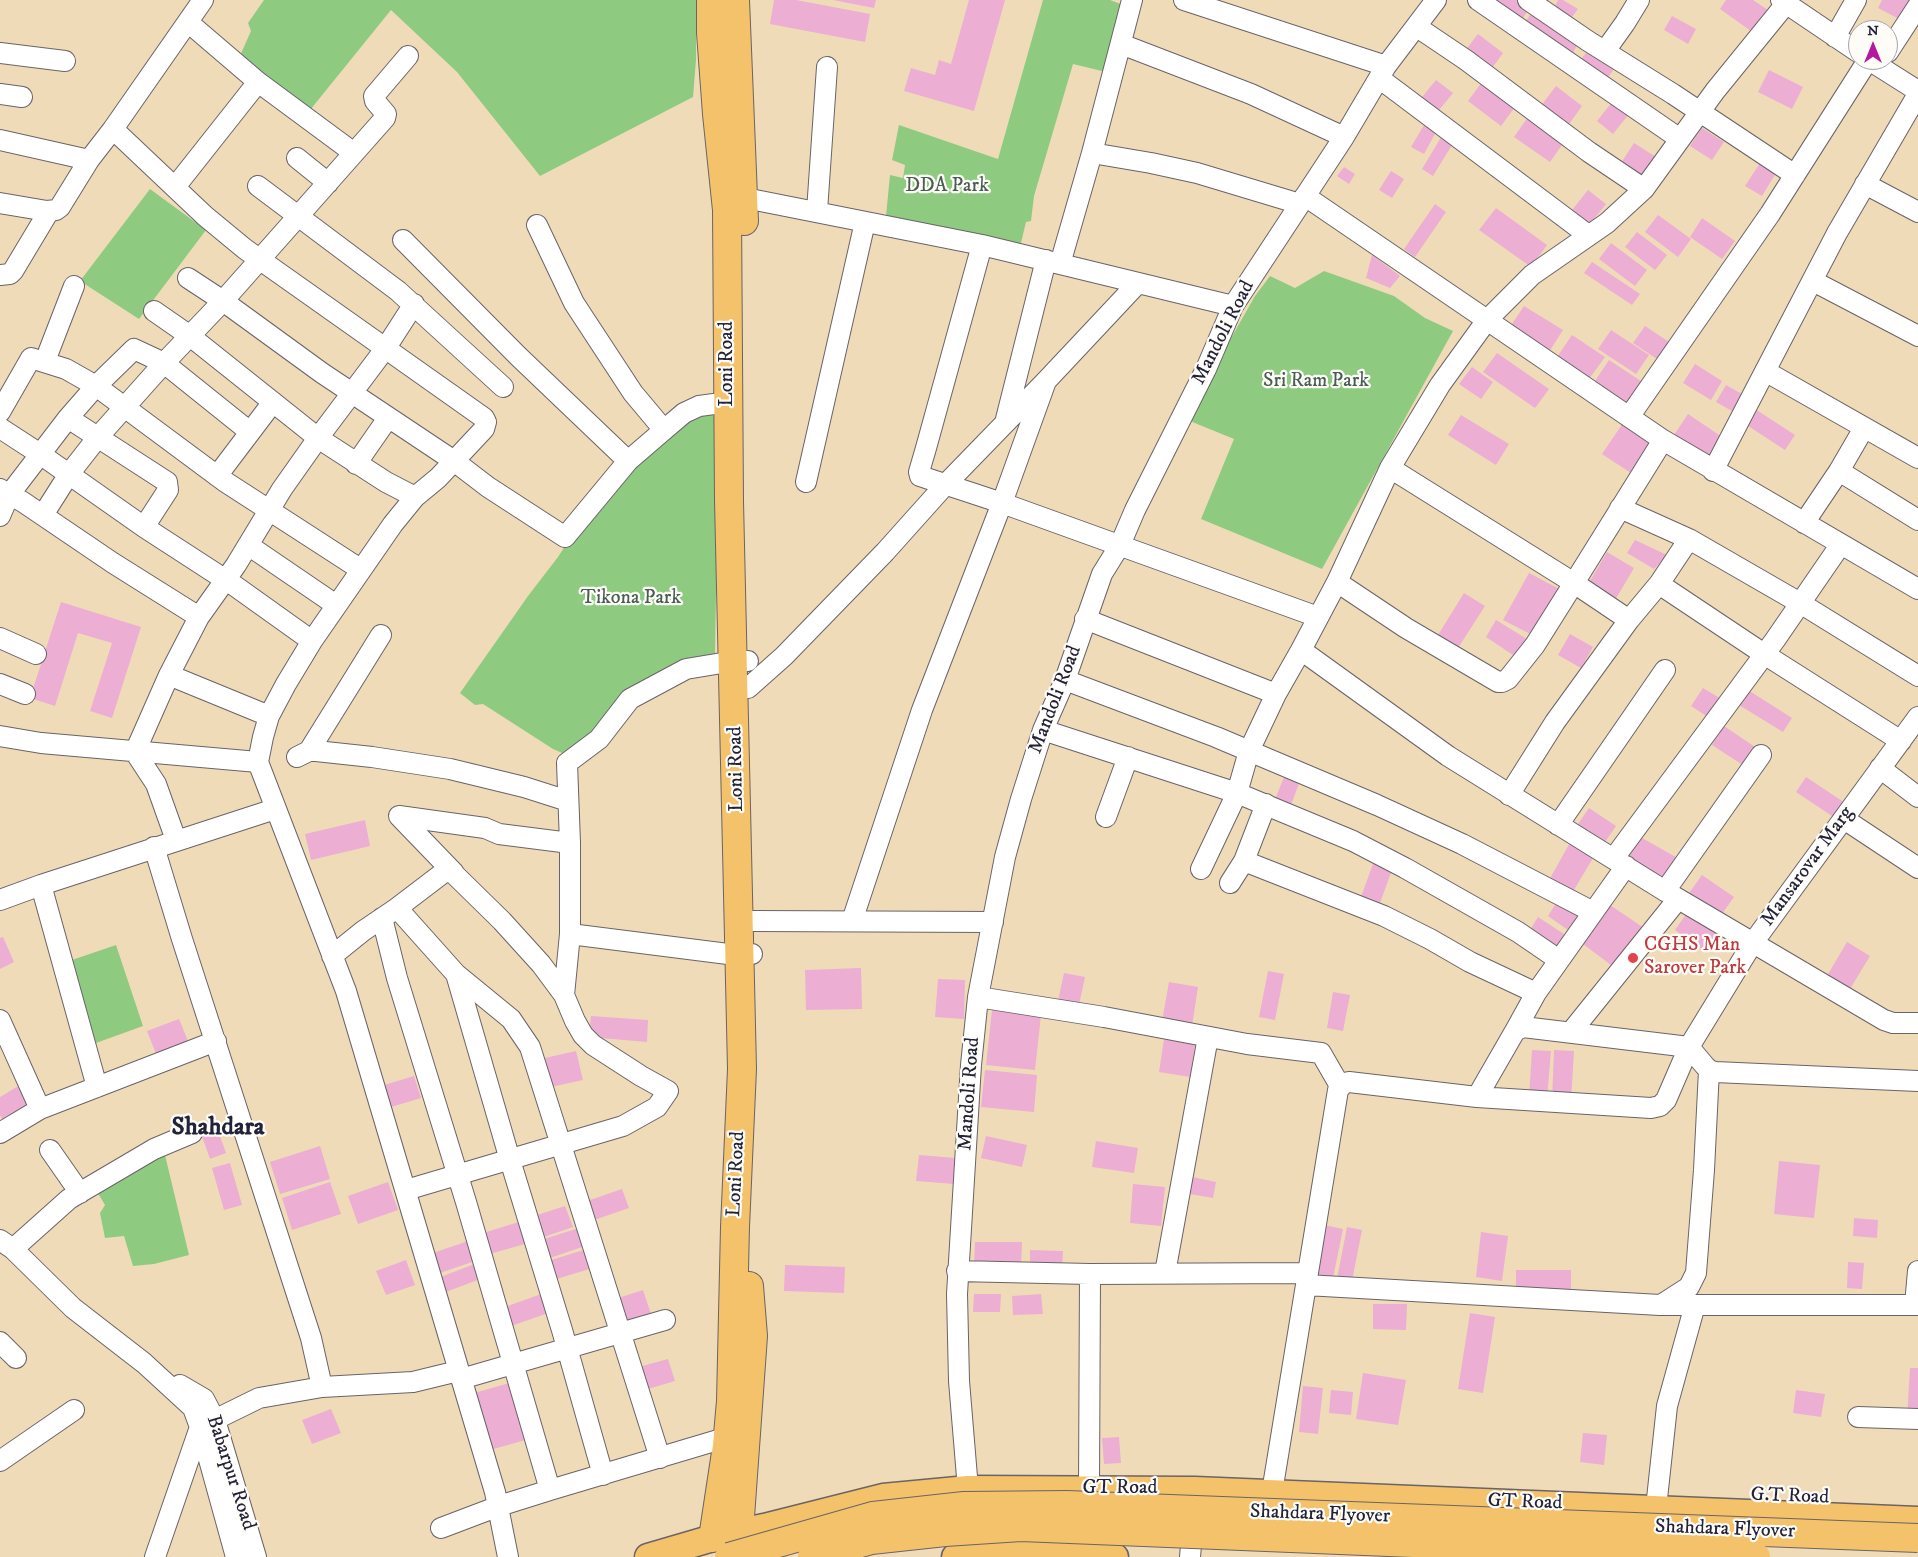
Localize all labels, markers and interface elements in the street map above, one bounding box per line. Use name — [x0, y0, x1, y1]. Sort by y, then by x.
north arrow — [1848, 20, 1898, 70]
text: N — [1867, 22, 1879, 40]
park label: DDA Park — [905, 175, 989, 199]
street label: Mandoli Road — [1188, 277, 1260, 389]
street label: Loni Road — [716, 321, 740, 407]
park label: Sri Ram Park — [1263, 370, 1369, 394]
park label: Tikona Park — [581, 587, 681, 611]
street label: Mandoli Road — [1024, 643, 1088, 757]
street label: Loni Road — [724, 726, 750, 812]
street label: Mansarovar Marg — [1756, 802, 1860, 932]
place label: CGHS Man Sarover Park — [1644, 934, 1746, 981]
marker: CGHS Man Sarover Park — [1626, 951, 1640, 965]
street label: Mandoli Road — [954, 1036, 986, 1152]
district label: Shahdara — [172, 1114, 264, 1144]
street label: Loni Road — [723, 1131, 751, 1217]
street label: Babarpur Road — [200, 1413, 260, 1533]
street label: GT Road — [1083, 1477, 1157, 1501]
street label: G.T Road — [1750, 1484, 1830, 1510]
street label: GT Road — [1487, 1490, 1563, 1516]
street label: Shahdara Flyover — [1250, 1501, 1390, 1529]
street label: Shahdara Flyover — [1655, 1516, 1795, 1544]

